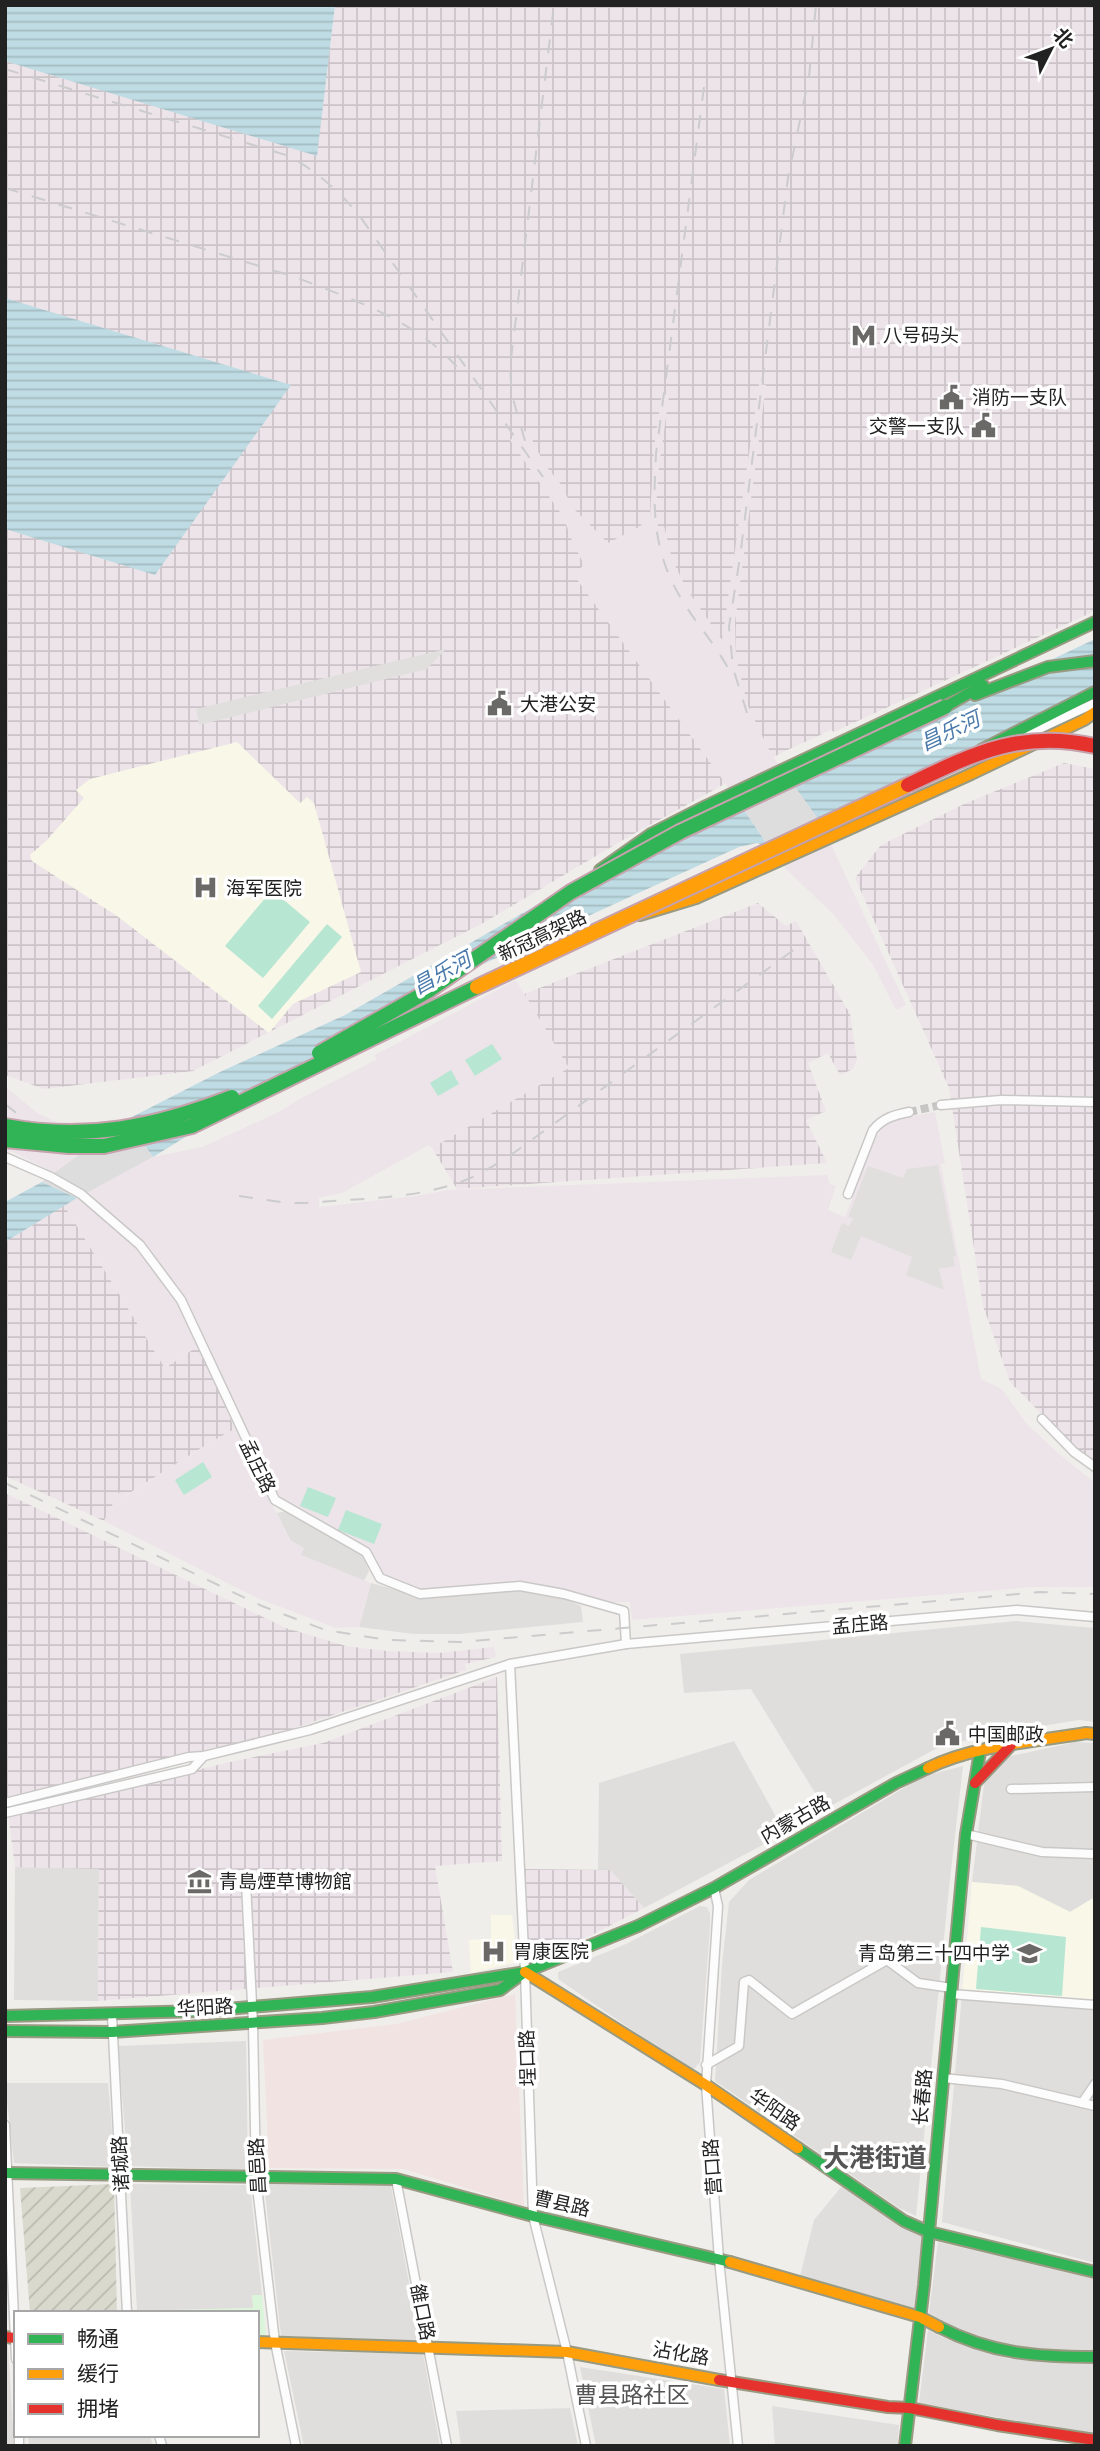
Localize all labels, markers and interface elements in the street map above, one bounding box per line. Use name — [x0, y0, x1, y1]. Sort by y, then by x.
north arrow — [1016, 14, 1086, 84]
text: 北 — [1048, 23, 1078, 53]
metro station icon: 八号码头 — [849, 321, 877, 349]
place label: 八号码头 — [883, 324, 959, 347]
public building icon: 消防一支队 — [938, 383, 966, 411]
place label: 消防一支队 — [972, 386, 1067, 409]
public building icon: 交警一支队 — [970, 412, 998, 440]
place label: 交警一支队 — [869, 415, 964, 438]
public building icon: 大港公安 — [486, 690, 514, 718]
place label: 大港公安 — [520, 693, 596, 716]
water label: 昌乐河 — [916, 704, 987, 755]
hospital icon: 海军医院 — [192, 874, 220, 902]
place label: 海军医院 — [226, 877, 302, 900]
street label: 新冠高架路 — [494, 905, 590, 966]
water label: 昌乐河 — [408, 944, 479, 999]
street label: 孟庄路 — [235, 1436, 280, 1497]
street label: 孟庄路 — [831, 1611, 889, 1638]
public building icon: 中国邮政 — [934, 1720, 962, 1748]
place label: 中国邮政 — [968, 1723, 1044, 1746]
street label: 内蒙古路 — [757, 1790, 834, 1848]
museum icon: 青島煙草博物館 — [185, 1867, 213, 1895]
place label: 青島煙草博物館 — [219, 1870, 352, 1893]
hospital icon: 胃康医院 — [479, 1937, 507, 1965]
school or university icon: 青岛第三十四中学 — [1016, 1939, 1044, 1967]
place label: 胃康医院 — [513, 1940, 589, 1963]
place label: 青岛第三十四中学 — [858, 1942, 1010, 1965]
street label: 华阳路 — [176, 1995, 234, 2020]
street label: 埕口路 — [515, 2029, 540, 2087]
street label: 长春路 — [909, 2068, 936, 2126]
street label: 华阳路 — [745, 2084, 805, 2135]
street label: 诸城路 — [108, 2135, 133, 2193]
street label: 昌邑路 — [245, 2137, 270, 2195]
street label: 营口路 — [699, 2138, 726, 2196]
district label: 大港街道 — [823, 2143, 927, 2174]
street label: 曹县路 — [532, 2186, 592, 2221]
street label: 雒口路 — [406, 2282, 439, 2342]
legend — [14, 2311, 259, 2437]
text: 畅通 — [77, 2326, 119, 2351]
street label: 沾化路 — [651, 2337, 711, 2370]
text: 缓行 — [77, 2361, 119, 2386]
district label: 曹县路社区 — [575, 2381, 690, 2409]
text: 拥堵 — [77, 2396, 119, 2421]

